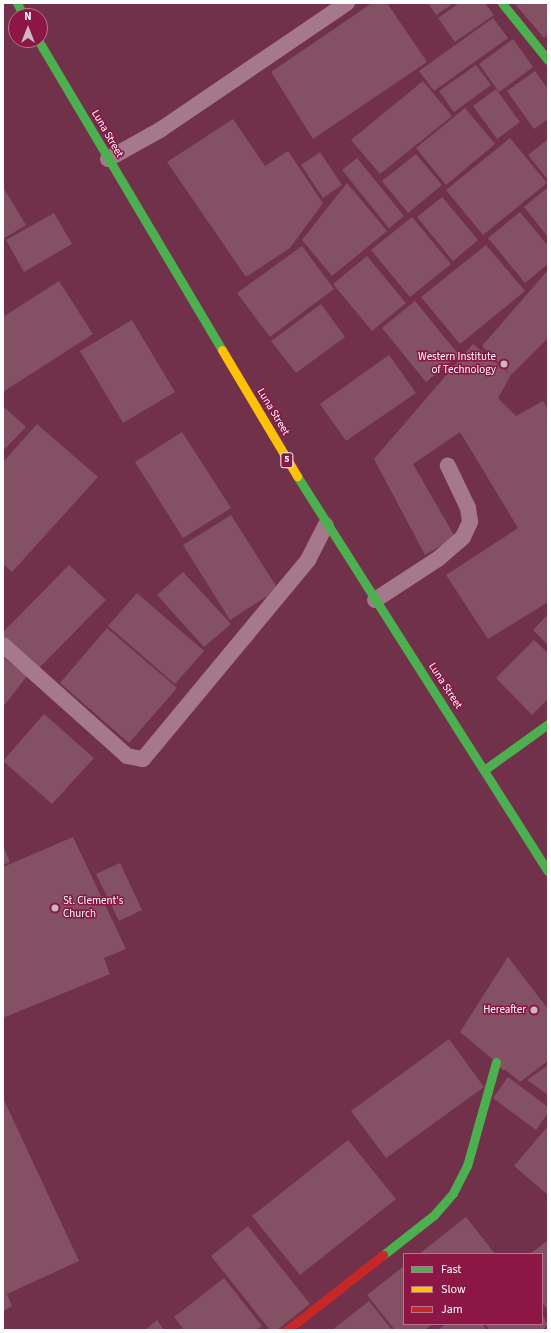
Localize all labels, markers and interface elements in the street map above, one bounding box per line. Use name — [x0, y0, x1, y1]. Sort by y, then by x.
north arrow — [8, 8, 48, 48]
text: N — [24, 9, 32, 24]
street label: Luna Street — [88, 108, 126, 160]
place label: Western Institute of Technology — [418, 351, 496, 377]
marker: Western Institute of Technology — [499, 359, 509, 369]
street label: Luna Street — [254, 386, 292, 438]
road number: 5 — [280, 452, 294, 468]
street label: Luna Street — [425, 660, 465, 712]
place label: St. Clement's Church — [63, 895, 123, 921]
marker: St. Clement's Church — [50, 903, 60, 913]
place label: Hereafter — [483, 1003, 526, 1017]
marker: Hereafter — [529, 1005, 539, 1015]
legend — [403, 1253, 543, 1325]
text: Fast — [441, 1261, 461, 1278]
text: Slow — [441, 1281, 466, 1298]
text: Jam — [441, 1301, 463, 1318]

